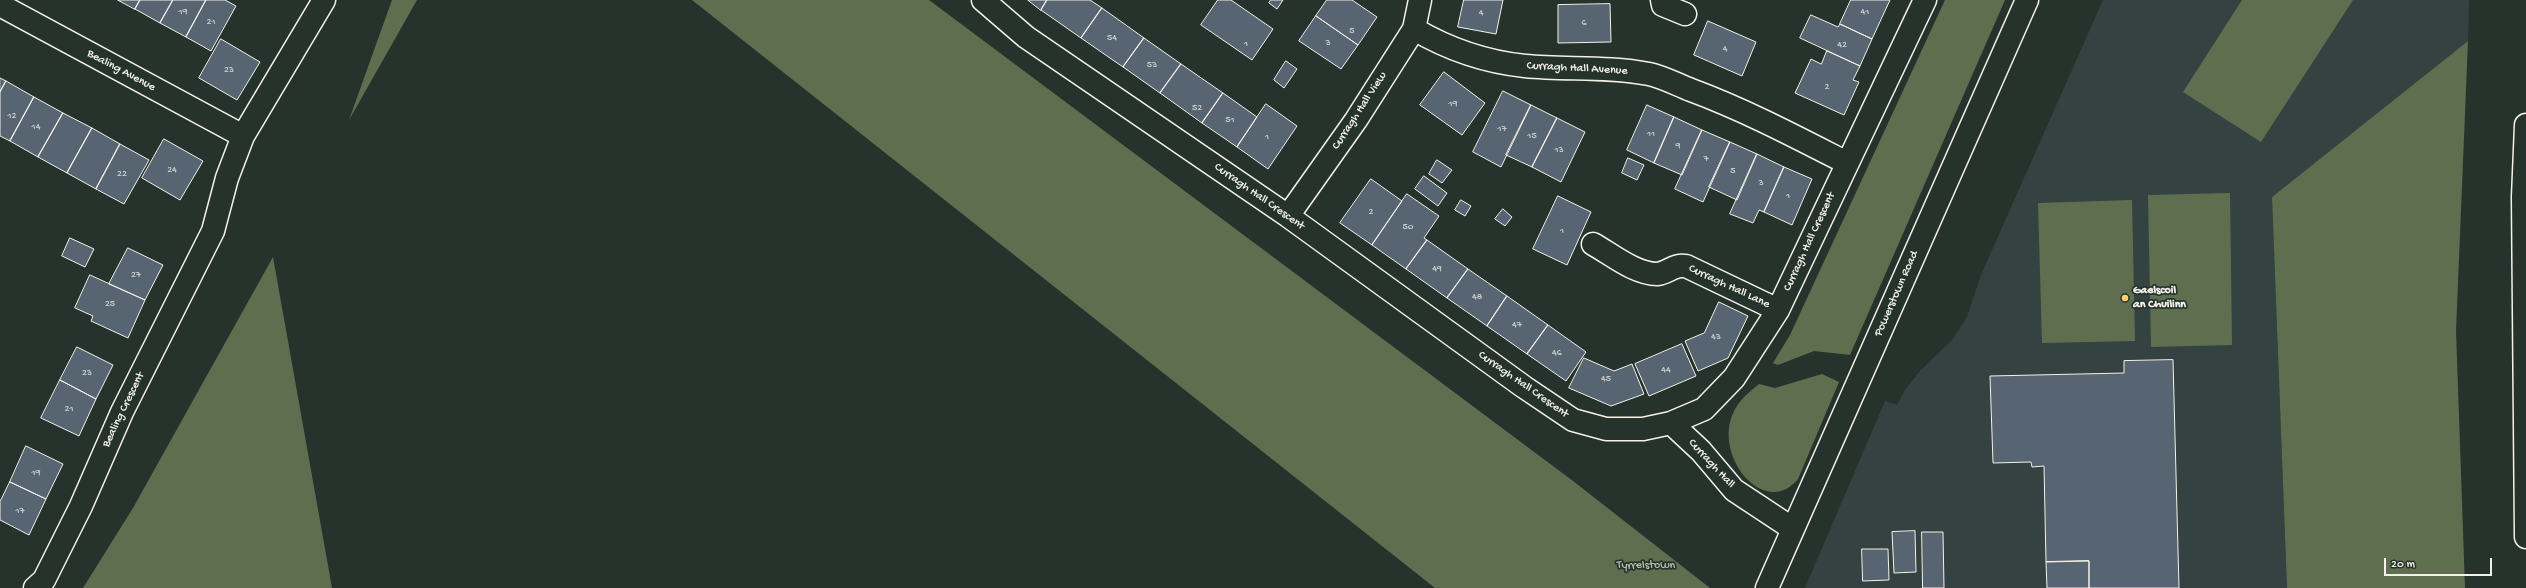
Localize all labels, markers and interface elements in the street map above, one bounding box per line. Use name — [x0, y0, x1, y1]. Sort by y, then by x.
house number: 19 — [178, 6, 188, 18]
house number: 41 — [1861, 6, 1869, 18]
house number: 4 — [1479, 7, 1483, 19]
house number: 21 — [207, 16, 215, 28]
house number: 6 — [1581, 17, 1587, 29]
house number: 5 — [1349, 25, 1355, 37]
house number: 54 — [1107, 32, 1117, 44]
house number: 3 — [1325, 37, 1331, 49]
house number: 1 — [1244, 38, 1248, 50]
house number: 42 — [1837, 39, 1847, 51]
house number: 4 — [1723, 43, 1727, 55]
street label: Bealing Avenue — [84, 47, 158, 95]
house number: 53 — [1147, 59, 1157, 71]
street label: Curragh Hall Avenue — [1526, 59, 1628, 79]
house number: 23 — [224, 64, 234, 76]
street label: Curragh Hall View — [1330, 69, 1390, 153]
house number: 2 — [1825, 81, 1829, 93]
house number: 19 — [1448, 98, 1458, 110]
house number: 52 — [1192, 102, 1202, 114]
house number: 12 — [8, 110, 16, 122]
house number: 51 — [1225, 114, 1235, 126]
house number: 14 — [32, 121, 40, 133]
house number: 17 — [1497, 123, 1507, 135]
house number: 11 — [1647, 128, 1655, 140]
house number: 15 — [1527, 130, 1537, 142]
house number: 1 — [1265, 131, 1269, 143]
house number: 9 — [1675, 140, 1681, 152]
house number: 13 — [1554, 144, 1564, 156]
house number: 7 — [1703, 153, 1709, 165]
street label: Curragh Hall Crescent — [1211, 160, 1307, 234]
house number: 24 — [167, 164, 177, 176]
house number: 5 — [1730, 165, 1736, 177]
house number: 22 — [117, 168, 127, 180]
house number: 3 — [1758, 177, 1764, 189]
street label: Curragh Hall Crescent — [1781, 190, 1839, 294]
house number: 1 — [1786, 190, 1790, 202]
house number: 2 — [1369, 206, 1373, 218]
house number: 50 — [1403, 221, 1413, 233]
house number: 1 — [1560, 225, 1564, 237]
street label: Powerstown Road — [1872, 249, 1922, 339]
street label: Curragh Hall Lane — [1686, 262, 1772, 312]
house number: 49 — [1432, 263, 1442, 275]
house number: 27 — [131, 269, 141, 281]
place label: Gaelscoil an Chuilinn — [2133, 284, 2186, 312]
house number: 48 — [1472, 291, 1482, 303]
marker: Gaelscoil an Chuilinn — [2120, 293, 2130, 303]
house number: 25 — [105, 298, 115, 310]
house number: 47 — [1512, 319, 1522, 331]
house number: 43 — [1711, 331, 1721, 343]
house number: 46 — [1552, 347, 1562, 359]
street label: Curragh Hall Crescent — [1475, 348, 1571, 422]
house number: 44 — [1661, 364, 1671, 376]
house number: 23 — [82, 367, 92, 379]
street label: Bealing Crescent — [100, 370, 148, 450]
house number: 45 — [1601, 373, 1611, 385]
house number: 21 — [65, 403, 73, 415]
street label: Curragh Hall — [1685, 436, 1737, 492]
house number: 19 — [31, 467, 41, 479]
house number: 17 — [15, 505, 25, 517]
scale bar — [2386, 550, 2494, 576]
text: 20 m — [2391, 558, 2415, 572]
park label: Tyrrelstown — [1617, 559, 1675, 573]

